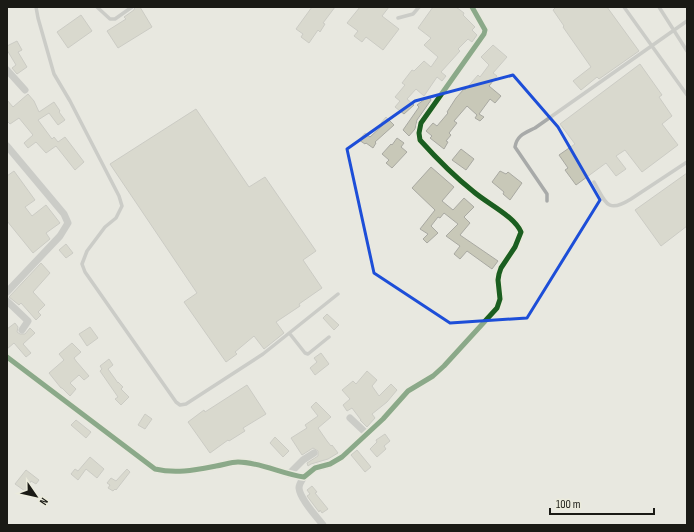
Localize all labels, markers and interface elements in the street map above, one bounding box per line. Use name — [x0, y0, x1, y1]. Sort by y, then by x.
north arrow — [16, 476, 56, 516]
scale bar — [550, 490, 654, 516]
text: N — [37, 495, 51, 507]
text: 100 m — [556, 497, 581, 512]

